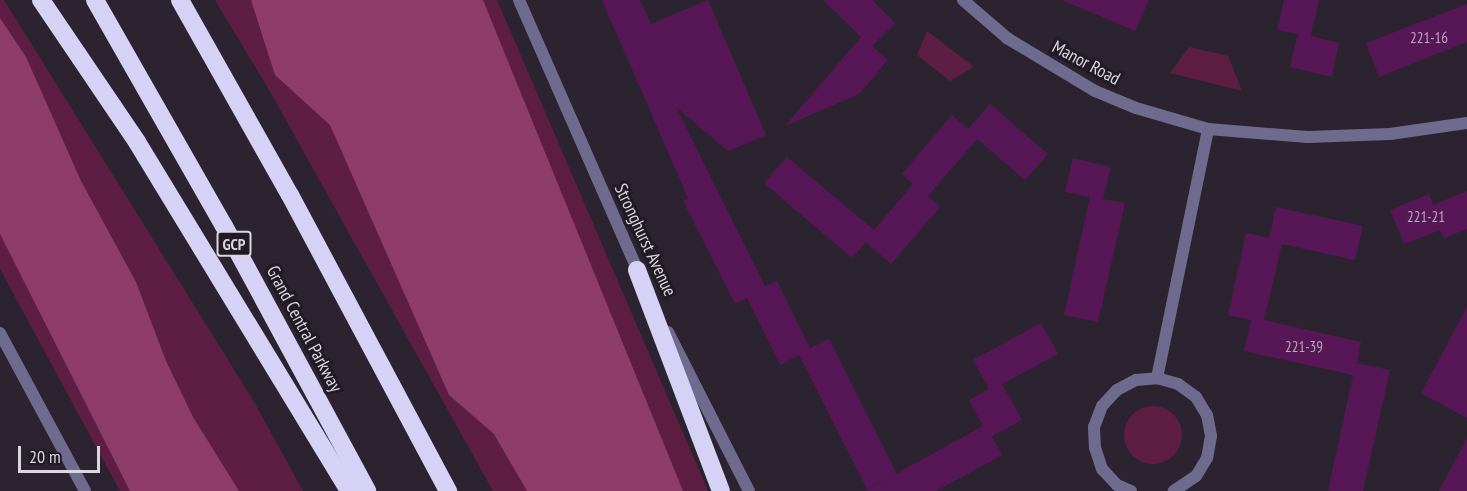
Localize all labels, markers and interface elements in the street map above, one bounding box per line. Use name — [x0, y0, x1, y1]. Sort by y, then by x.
house number: 221-16 — [1410, 29, 1448, 47]
street label: Manor Road — [1048, 36, 1124, 90]
street label: Stronghurst Avenue — [609, 180, 681, 300]
house number: 221-21 — [1407, 208, 1445, 226]
road number: GCP — [216, 231, 252, 257]
street label: Grand Central Parkway — [262, 262, 346, 396]
house number: 221-39 — [1285, 338, 1323, 356]
scale bar — [21, 434, 104, 472]
text: 20 m — [29, 445, 61, 468]

